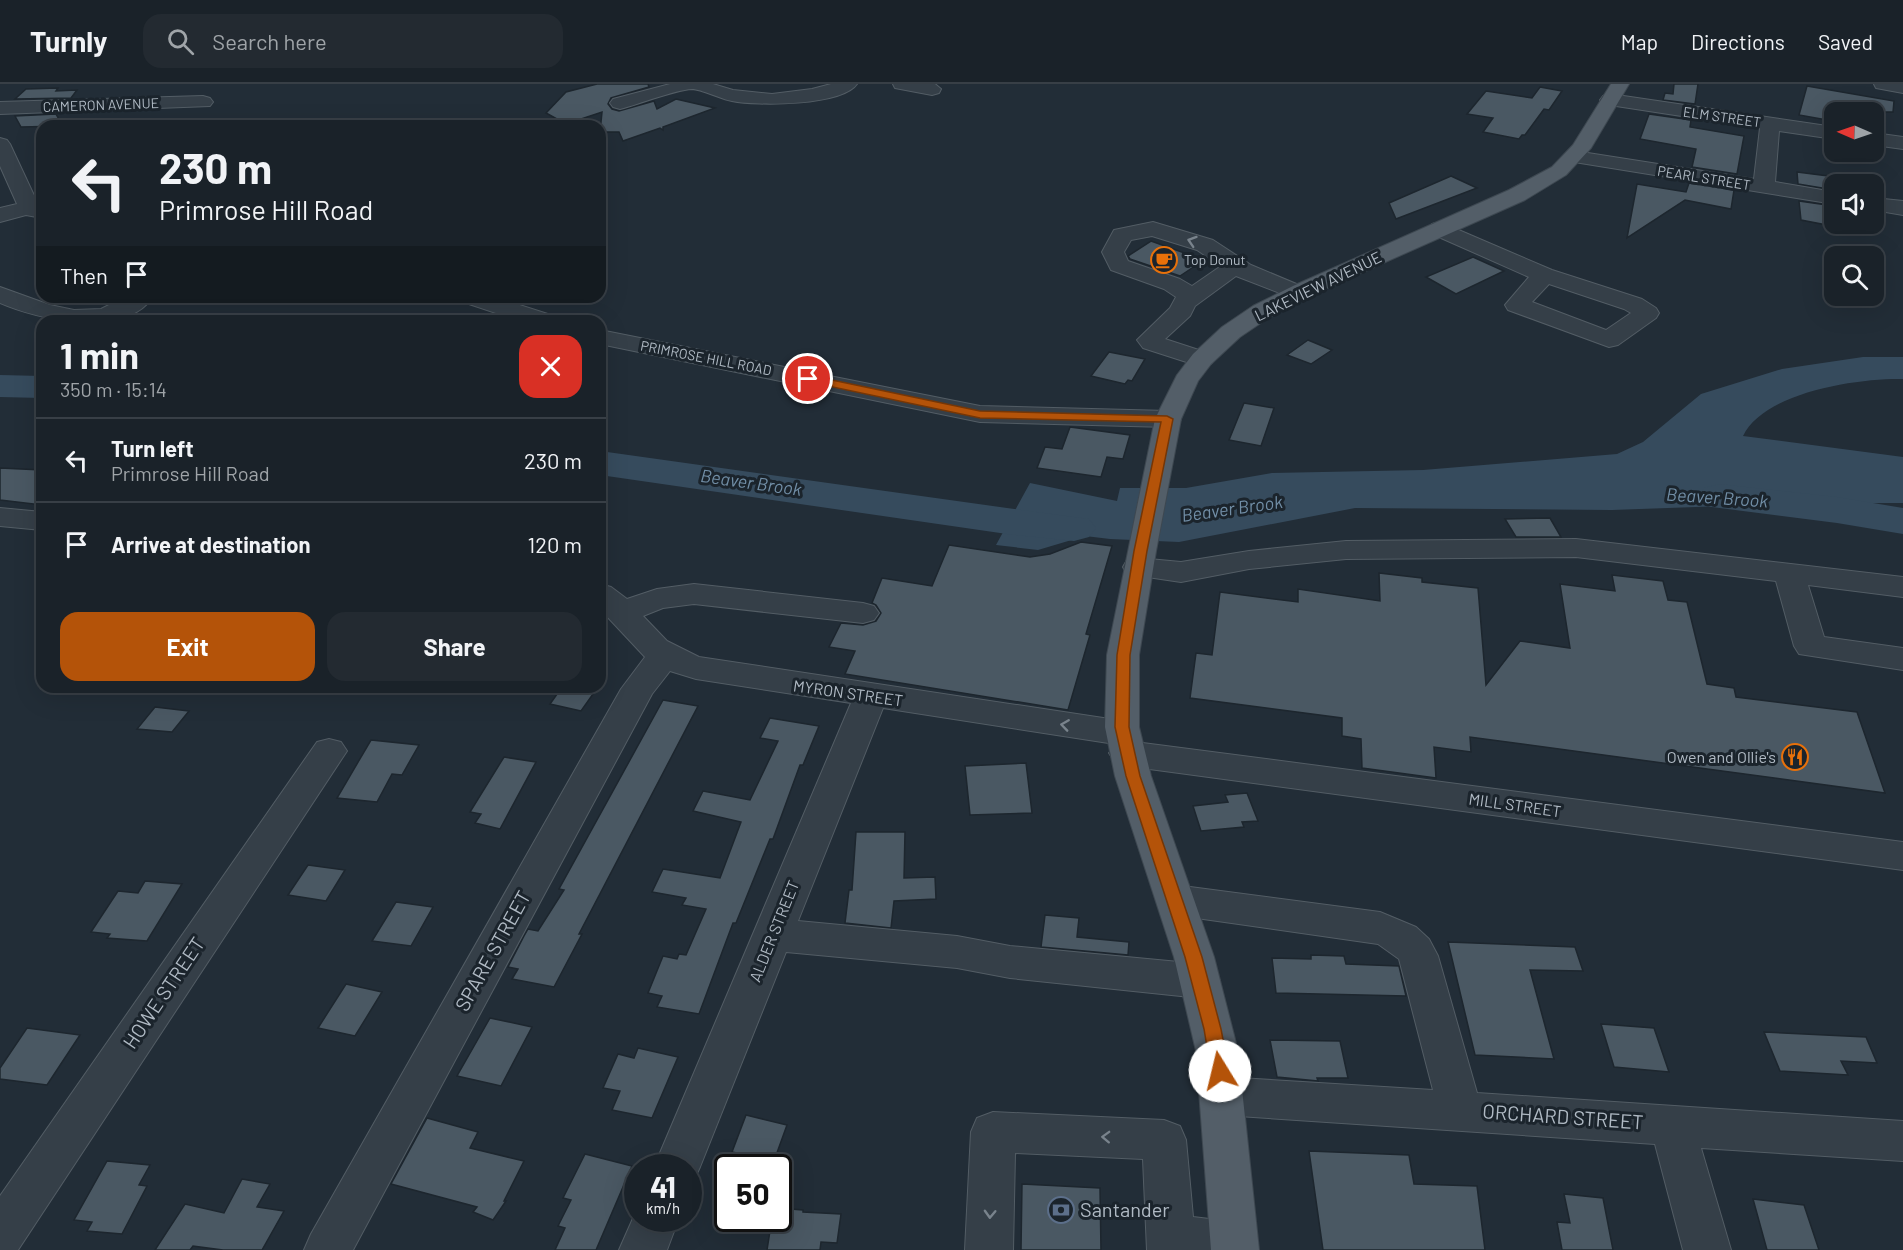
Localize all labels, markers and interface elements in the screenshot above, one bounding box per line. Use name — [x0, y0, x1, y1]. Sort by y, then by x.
search box — [143, 14, 563, 68]
text: Turnly — [30, 24, 107, 58]
icon: search — [164, 25, 197, 58]
text: Search here — [212, 28, 327, 54]
text: Map — [1621, 29, 1658, 54]
text: Directions — [1691, 29, 1785, 54]
text: Saved — [1818, 29, 1873, 54]
street label: CAMERON AVENUE — [43, 94, 159, 115]
north arrow — [1824, 102, 1884, 162]
map controls — [1824, 102, 1884, 306]
street label: ELM STREET — [1682, 103, 1762, 130]
text: 230 m — [159, 142, 272, 192]
icon: left — [60, 144, 138, 222]
street label: PEARL STREET — [1656, 162, 1752, 193]
button: sound — [1824, 174, 1884, 234]
text: Primrose Hill Road — [159, 193, 373, 225]
one-way arrow — [1187, 236, 1198, 249]
cafe icon: Top Donut — [1149, 245, 1179, 275]
button: search — [1824, 246, 1884, 306]
street label: LAKEVIEW AVENUE — [1251, 247, 1384, 324]
place label: Top Donut — [1184, 251, 1246, 268]
icon: arrive — [120, 258, 153, 291]
text: Then — [60, 262, 108, 288]
text: 1 min — [60, 333, 139, 376]
button: close — [519, 335, 582, 398]
street label: PRIMROSE HILL ROAD — [639, 336, 773, 379]
pin — [782, 353, 833, 404]
icon: arrive — [791, 362, 824, 395]
text: 350 m · 15:14 — [60, 377, 167, 401]
text: Turn left — [111, 435, 194, 461]
icon: left — [60, 444, 93, 477]
text: 230 m — [524, 447, 582, 473]
text: Primrose Hill Road — [111, 461, 270, 485]
water label: Beaver Brook — [699, 464, 803, 500]
water label: Beaver Brook — [1665, 482, 1769, 512]
water label: Beaver Brook — [1180, 490, 1284, 526]
icon: arrive — [60, 528, 93, 561]
text: Arrive at destination — [111, 531, 310, 557]
text: 120 m — [527, 531, 582, 557]
button: Exit — [60, 612, 315, 681]
button: Share — [327, 612, 582, 681]
street label: MYRON STREET — [792, 675, 904, 710]
one-way arrow — [1060, 719, 1070, 731]
restaurant icon: Owen and Ollie's — [1780, 742, 1810, 772]
place label: Owen and Ollie's — [1667, 747, 1776, 766]
street label: MILL STREET — [1468, 789, 1563, 820]
street label: ALDER STREET — [745, 877, 803, 984]
street label: SPARE STREET — [449, 886, 535, 1015]
street label: HOWE STREET — [117, 932, 209, 1053]
position arrow — [1188, 1039, 1252, 1103]
street label: ORCHARD STREET — [1482, 1098, 1644, 1134]
one-way arrow — [1101, 1131, 1110, 1144]
speed limit sign: 50 — [714, 1154, 792, 1232]
text: 41 — [650, 1168, 676, 1204]
bank icon: Santander — [1046, 1195, 1076, 1225]
place label: Santander — [1080, 1197, 1170, 1221]
text: km/h — [646, 1199, 680, 1217]
one-way arrow — [984, 1210, 996, 1219]

